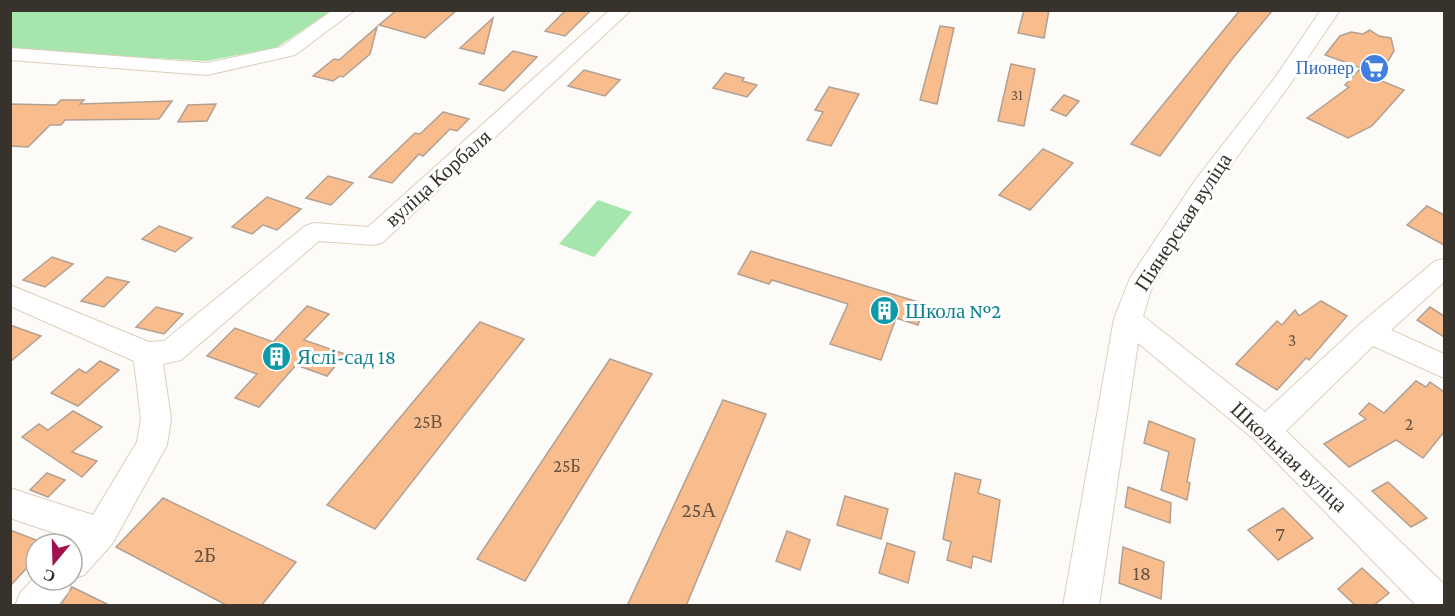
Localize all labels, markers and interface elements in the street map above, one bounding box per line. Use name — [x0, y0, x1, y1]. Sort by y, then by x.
supermarket icon: Пионер — [1359, 52, 1391, 84]
place label: Пионер — [1296, 58, 1354, 78]
house number: 31 — [1011, 87, 1023, 103]
street label: вуліца Корбаля — [380, 124, 496, 232]
street label: Піянерская вуліца — [1130, 148, 1237, 295]
building icon: Школа №2 — [868, 295, 900, 327]
place label: Школа №2 — [905, 299, 1001, 323]
house number: 3 — [1288, 330, 1296, 350]
building icon: Яслі-сад 18 — [260, 341, 292, 373]
place label: Яслі-сад 18 — [297, 345, 396, 369]
street label: Школьная вуліца — [1226, 397, 1353, 518]
house number: 25В — [413, 412, 443, 432]
house number: 2 — [1405, 414, 1413, 434]
house number: 25Б — [553, 456, 581, 476]
house number: 25А — [681, 498, 717, 522]
house number: 7 — [1275, 522, 1285, 546]
north arrow — [24, 532, 84, 592]
house number: 2Б — [194, 543, 216, 567]
house number: 18 — [1133, 561, 1151, 585]
text: С — [41, 566, 58, 586]

